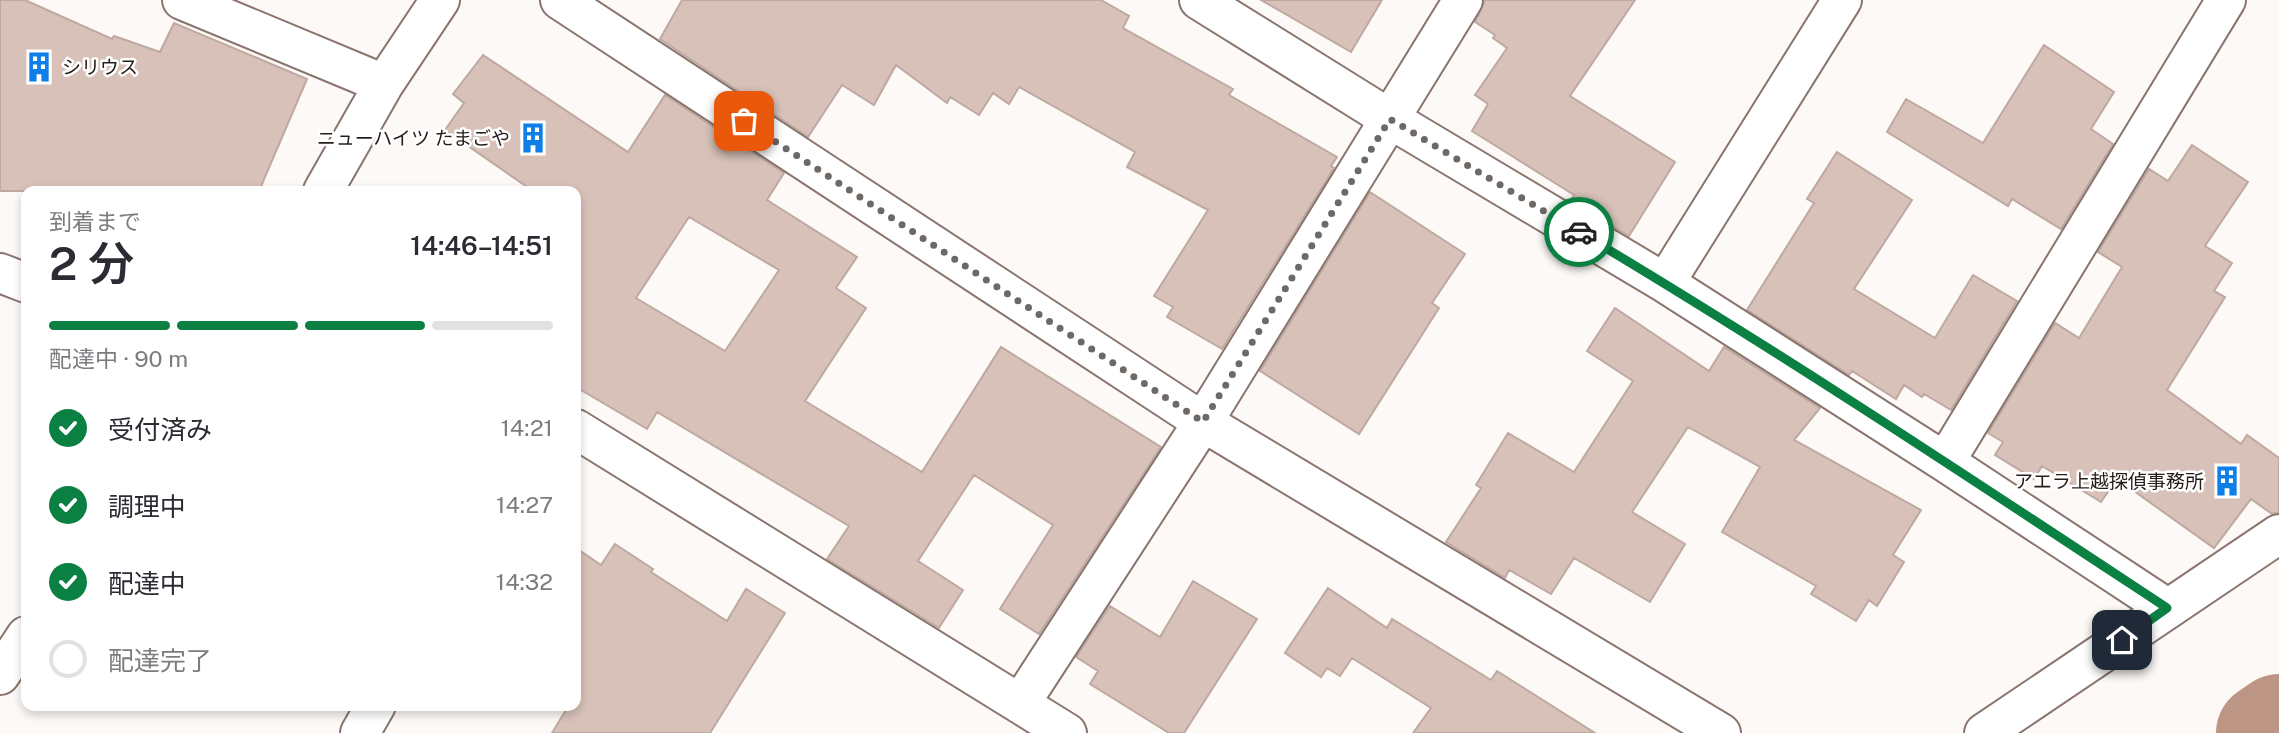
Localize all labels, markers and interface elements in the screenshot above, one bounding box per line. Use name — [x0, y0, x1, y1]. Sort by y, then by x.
building icon: シリウス — [22, 50, 56, 84]
place label: シリウス — [62, 56, 138, 78]
pin — [714, 91, 774, 151]
icon: bag — [725, 102, 763, 140]
building icon: ニューハイツ たまごや — [516, 121, 550, 155]
place label: ニューハイツ たまごや — [317, 127, 510, 149]
courier — [1544, 197, 1614, 267]
text: 到着まで — [49, 208, 141, 235]
icon: car — [1560, 213, 1598, 251]
text: 14:46–14:51 — [410, 230, 553, 261]
text: 2 分 — [49, 236, 134, 290]
text: 配達中 · 90 m — [49, 345, 188, 372]
icon: check — [49, 409, 87, 447]
text: 受付済み — [108, 414, 212, 445]
text: 14:21 — [500, 414, 553, 441]
building icon: アエラ上越探偵事務所 — [2210, 464, 2244, 498]
place label: アエラ上越探偵事務所 — [2014, 470, 2204, 492]
icon: check — [49, 486, 87, 524]
text: 調理中 — [108, 491, 186, 522]
text: 14:27 — [496, 491, 553, 518]
icon: check — [49, 563, 87, 601]
text: 配達中 — [108, 568, 186, 599]
text: 14:32 — [496, 568, 553, 595]
pin — [2092, 610, 2152, 670]
icon: home — [2103, 621, 2141, 659]
text: 配達完了 — [108, 645, 212, 676]

